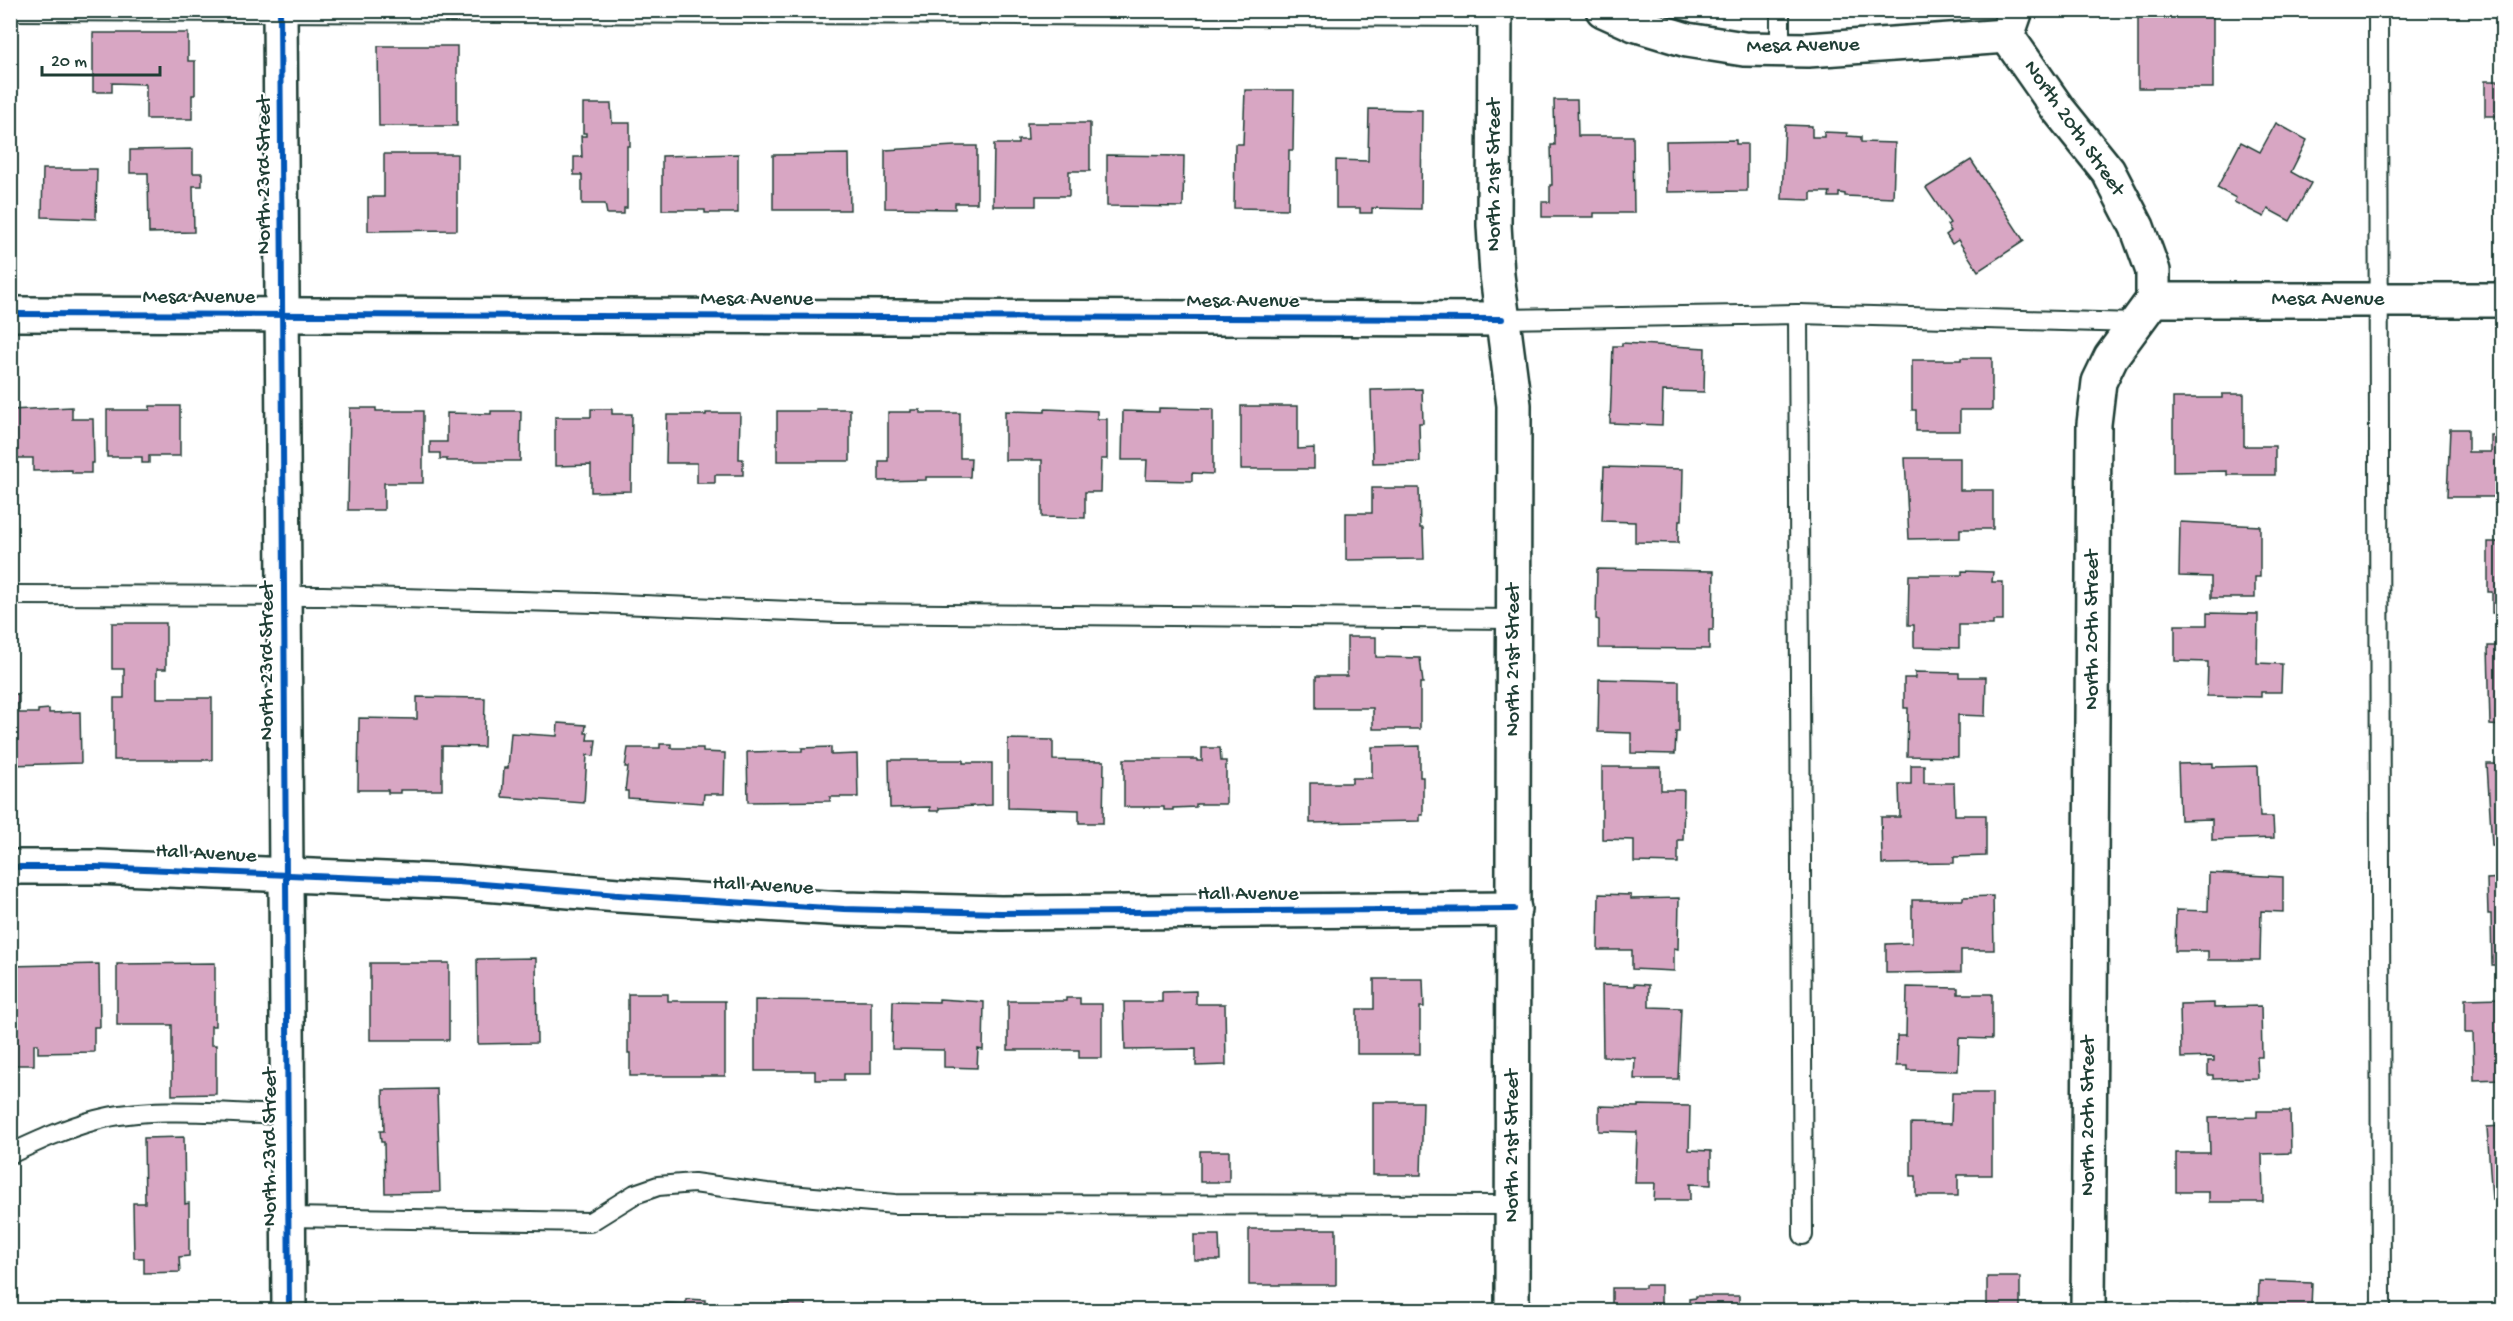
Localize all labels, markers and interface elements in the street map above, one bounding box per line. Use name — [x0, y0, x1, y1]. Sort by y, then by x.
street label: Mesa Avenue — [1746, 33, 1861, 60]
scale bar — [42, 39, 160, 77]
text: 20 m — [51, 52, 87, 73]
street label: North 20th Street — [2017, 56, 2130, 204]
street label: North 23rd Street — [253, 93, 278, 254]
street label: North 21st Street — [1483, 96, 1508, 251]
street label: Mesa Avenue — [143, 286, 257, 311]
street label: Mesa Avenue — [701, 288, 815, 313]
street label: Mesa Avenue — [2272, 288, 2386, 313]
street label: Mesa Avenue — [1187, 290, 1301, 315]
street label: North 20th Street — [2081, 548, 2106, 710]
street label: North 23rd Street — [256, 579, 281, 740]
street label: North 21st Street — [1502, 581, 1527, 736]
street label: Hall Avenue — [155, 840, 258, 870]
street label: Hall Avenue — [712, 872, 815, 902]
street label: Hall Avenue — [1197, 883, 1300, 908]
street label: North 20th Street — [2077, 1034, 2102, 1196]
street label: North 23rd Street — [259, 1065, 284, 1226]
street label: North 21st Street — [1501, 1067, 1526, 1222]

